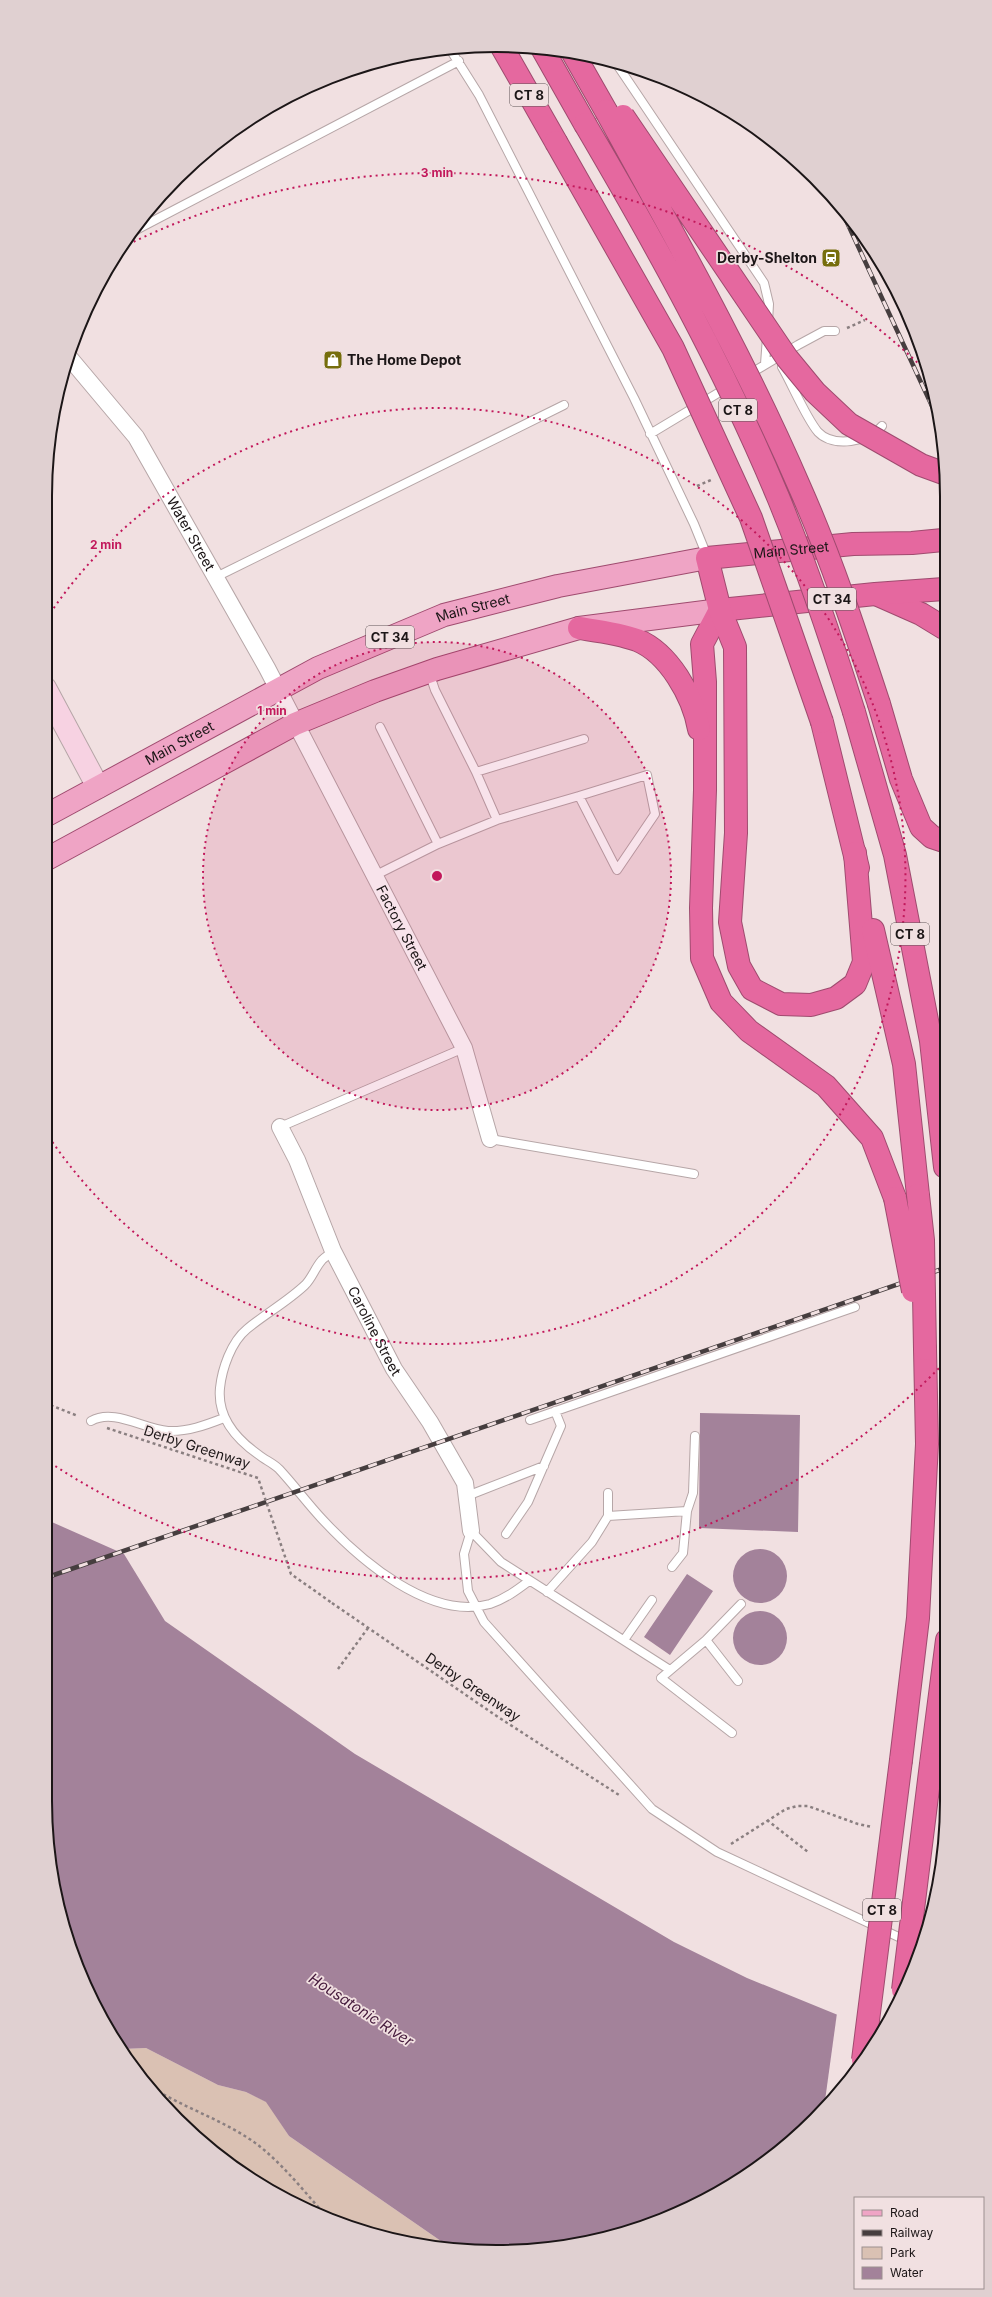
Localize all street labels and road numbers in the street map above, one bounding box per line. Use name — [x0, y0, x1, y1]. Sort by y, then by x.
road number: CT 8 — [510, 84, 548, 106]
road number: CT 8 — [719, 399, 757, 421]
street label: Water Street — [164, 493, 219, 574]
street label: Main Street — [753, 537, 830, 562]
road number: CT 34 — [808, 588, 856, 610]
street label: Main Street — [433, 590, 512, 626]
road number: CT 34 — [366, 626, 414, 648]
street label: Main Street — [142, 717, 217, 768]
street label: Factory Street — [373, 882, 431, 973]
road number: CT 8 — [891, 923, 929, 945]
street label: Caroline Street — [345, 1283, 405, 1379]
street label: Derby Greenway — [142, 1421, 253, 1472]
street label: Derby Greenway — [423, 1649, 524, 1725]
road number: CT 8 — [863, 1899, 901, 1921]

